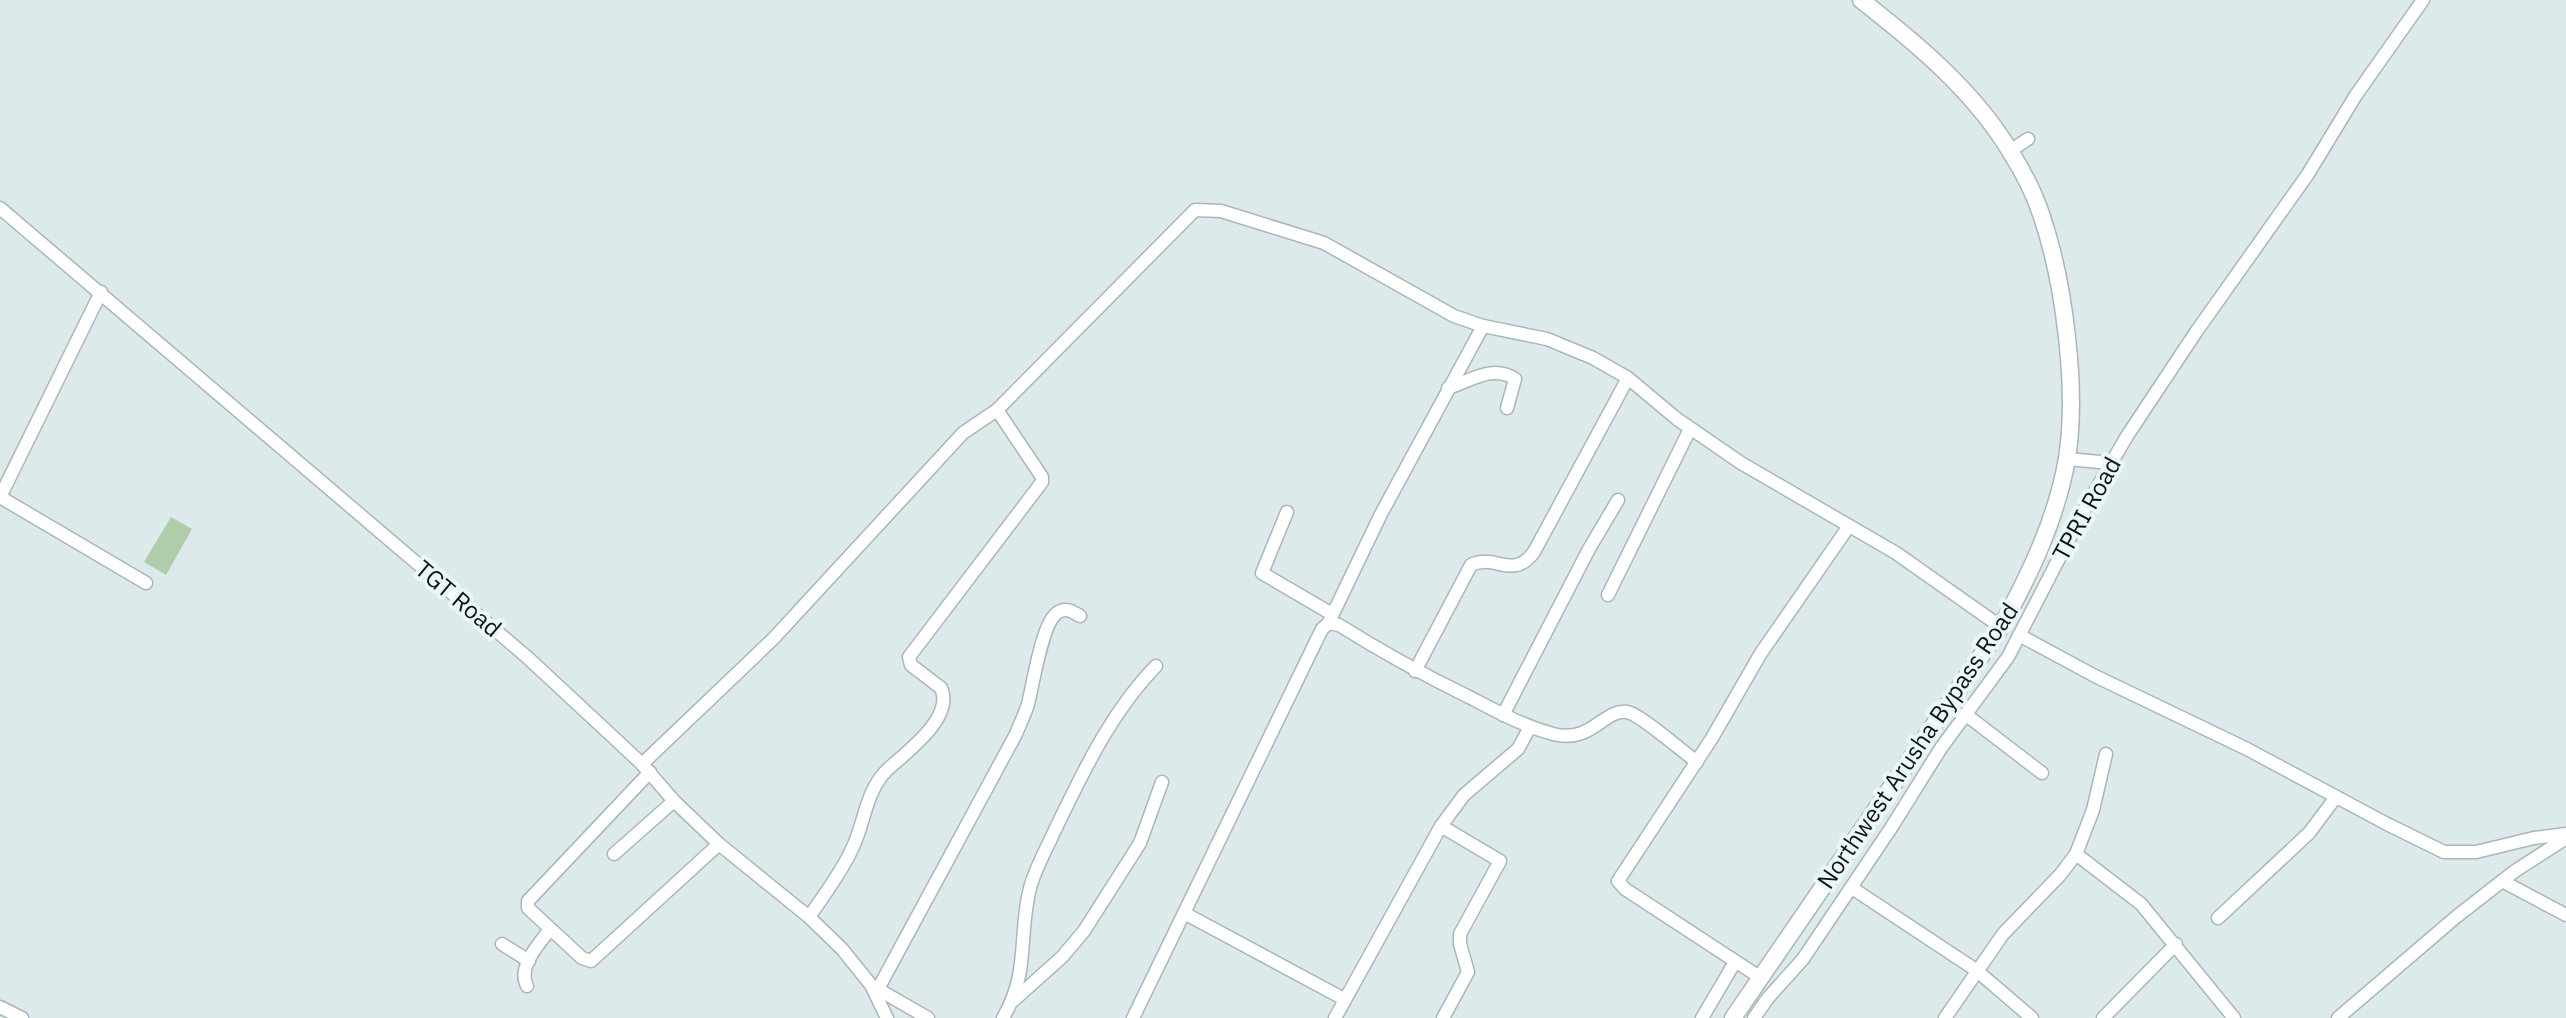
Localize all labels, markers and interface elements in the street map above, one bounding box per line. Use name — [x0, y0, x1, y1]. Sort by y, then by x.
street label: TPRI Road — [2044, 451, 2128, 566]
street label: TGT Road — [409, 553, 509, 644]
street label: Northwest Arusha Bypass Road — [1809, 596, 2025, 895]

